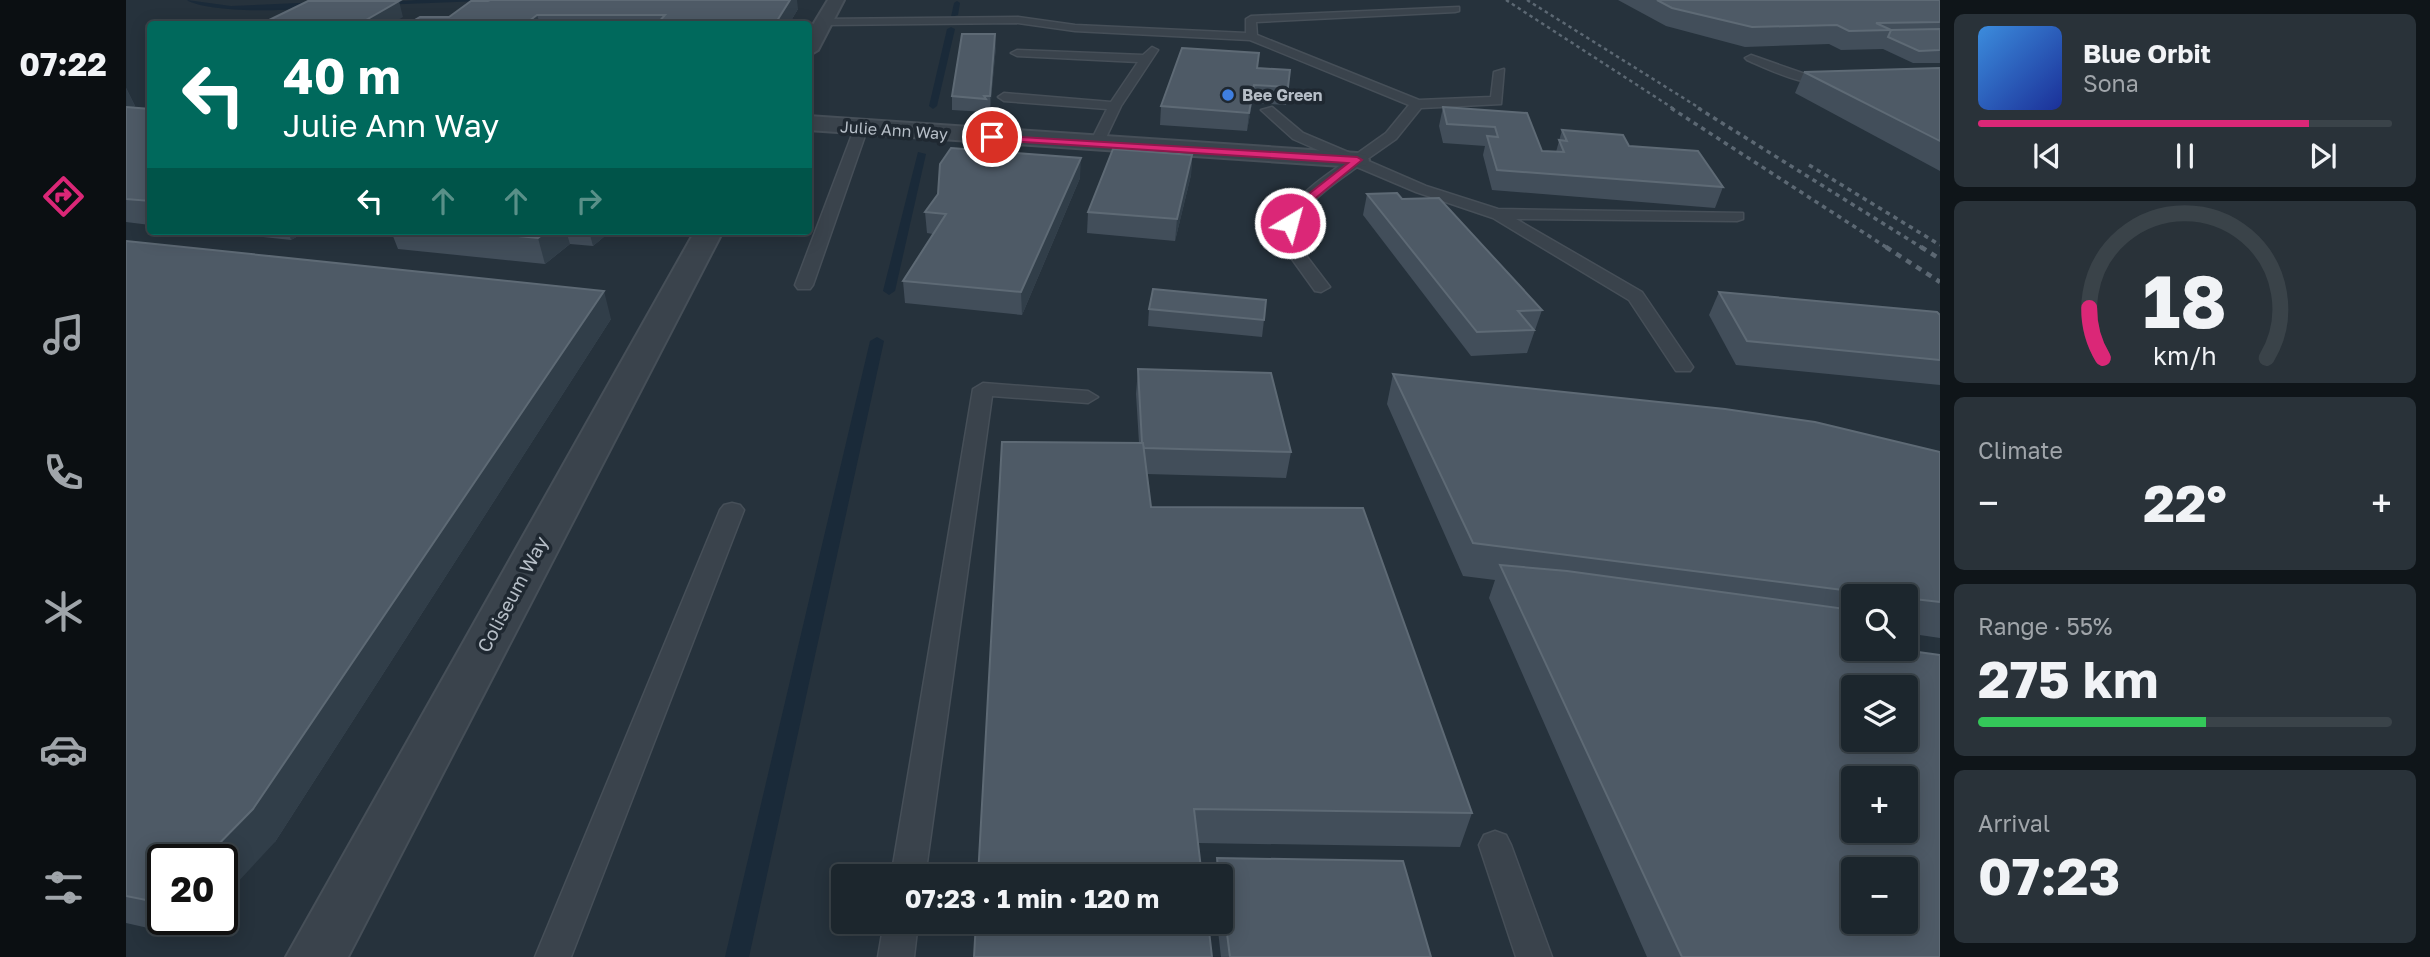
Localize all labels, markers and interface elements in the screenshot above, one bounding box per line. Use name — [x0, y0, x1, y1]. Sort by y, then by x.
text: Blue Orbit — [2083, 38, 2211, 69]
text: 07:22 — [19, 45, 107, 83]
text: 40 m — [283, 46, 401, 105]
icon: left — [168, 49, 259, 140]
text: Sona — [2083, 69, 2139, 97]
place label: Bee Green — [1242, 85, 1322, 105]
marker: Bee Green — [1220, 87, 1236, 103]
text: Julie Ann Way — [283, 106, 499, 144]
pin — [962, 107, 1022, 167]
street label: Julie Ann Way — [839, 116, 949, 144]
icon: arrive — [973, 118, 1011, 156]
icon: previous — [2028, 137, 2066, 175]
icon: pause — [2166, 137, 2204, 175]
icon: next — [2304, 137, 2342, 175]
icon: directions — [39, 172, 88, 221]
icon: left — [351, 182, 389, 220]
icon: ahead — [424, 182, 462, 220]
icon: ahead — [497, 182, 535, 220]
icon: right — [570, 182, 608, 220]
position arrow — [1253, 186, 1327, 260]
text: 18 — [2143, 257, 2227, 344]
icon: music — [39, 310, 88, 359]
text: km/h — [2153, 340, 2217, 371]
text: Climate — [1978, 436, 2063, 464]
icon: phone — [39, 448, 88, 497]
text: 22° — [2143, 471, 2227, 533]
text: − — [1978, 480, 1999, 525]
text: + — [2371, 480, 2392, 525]
street label: Coliseum Way — [472, 532, 552, 656]
map controls — [1841, 584, 1918, 934]
button: search — [1841, 584, 1918, 661]
icon: climate — [39, 587, 88, 636]
text: Range · 55% — [1978, 612, 2112, 640]
text: 275 km — [1978, 647, 2158, 709]
button: layers — [1841, 675, 1918, 752]
icon: car — [39, 725, 88, 774]
button: + — [1841, 766, 1918, 843]
text: Arrival — [1978, 809, 2050, 837]
speed limit sign: 20 — [147, 844, 238, 935]
text: 07:23 — [1978, 844, 2120, 906]
button: − — [1841, 857, 1918, 934]
icon: filters — [39, 863, 88, 912]
text: 07:23 · 1 min · 120 m — [905, 883, 1159, 914]

